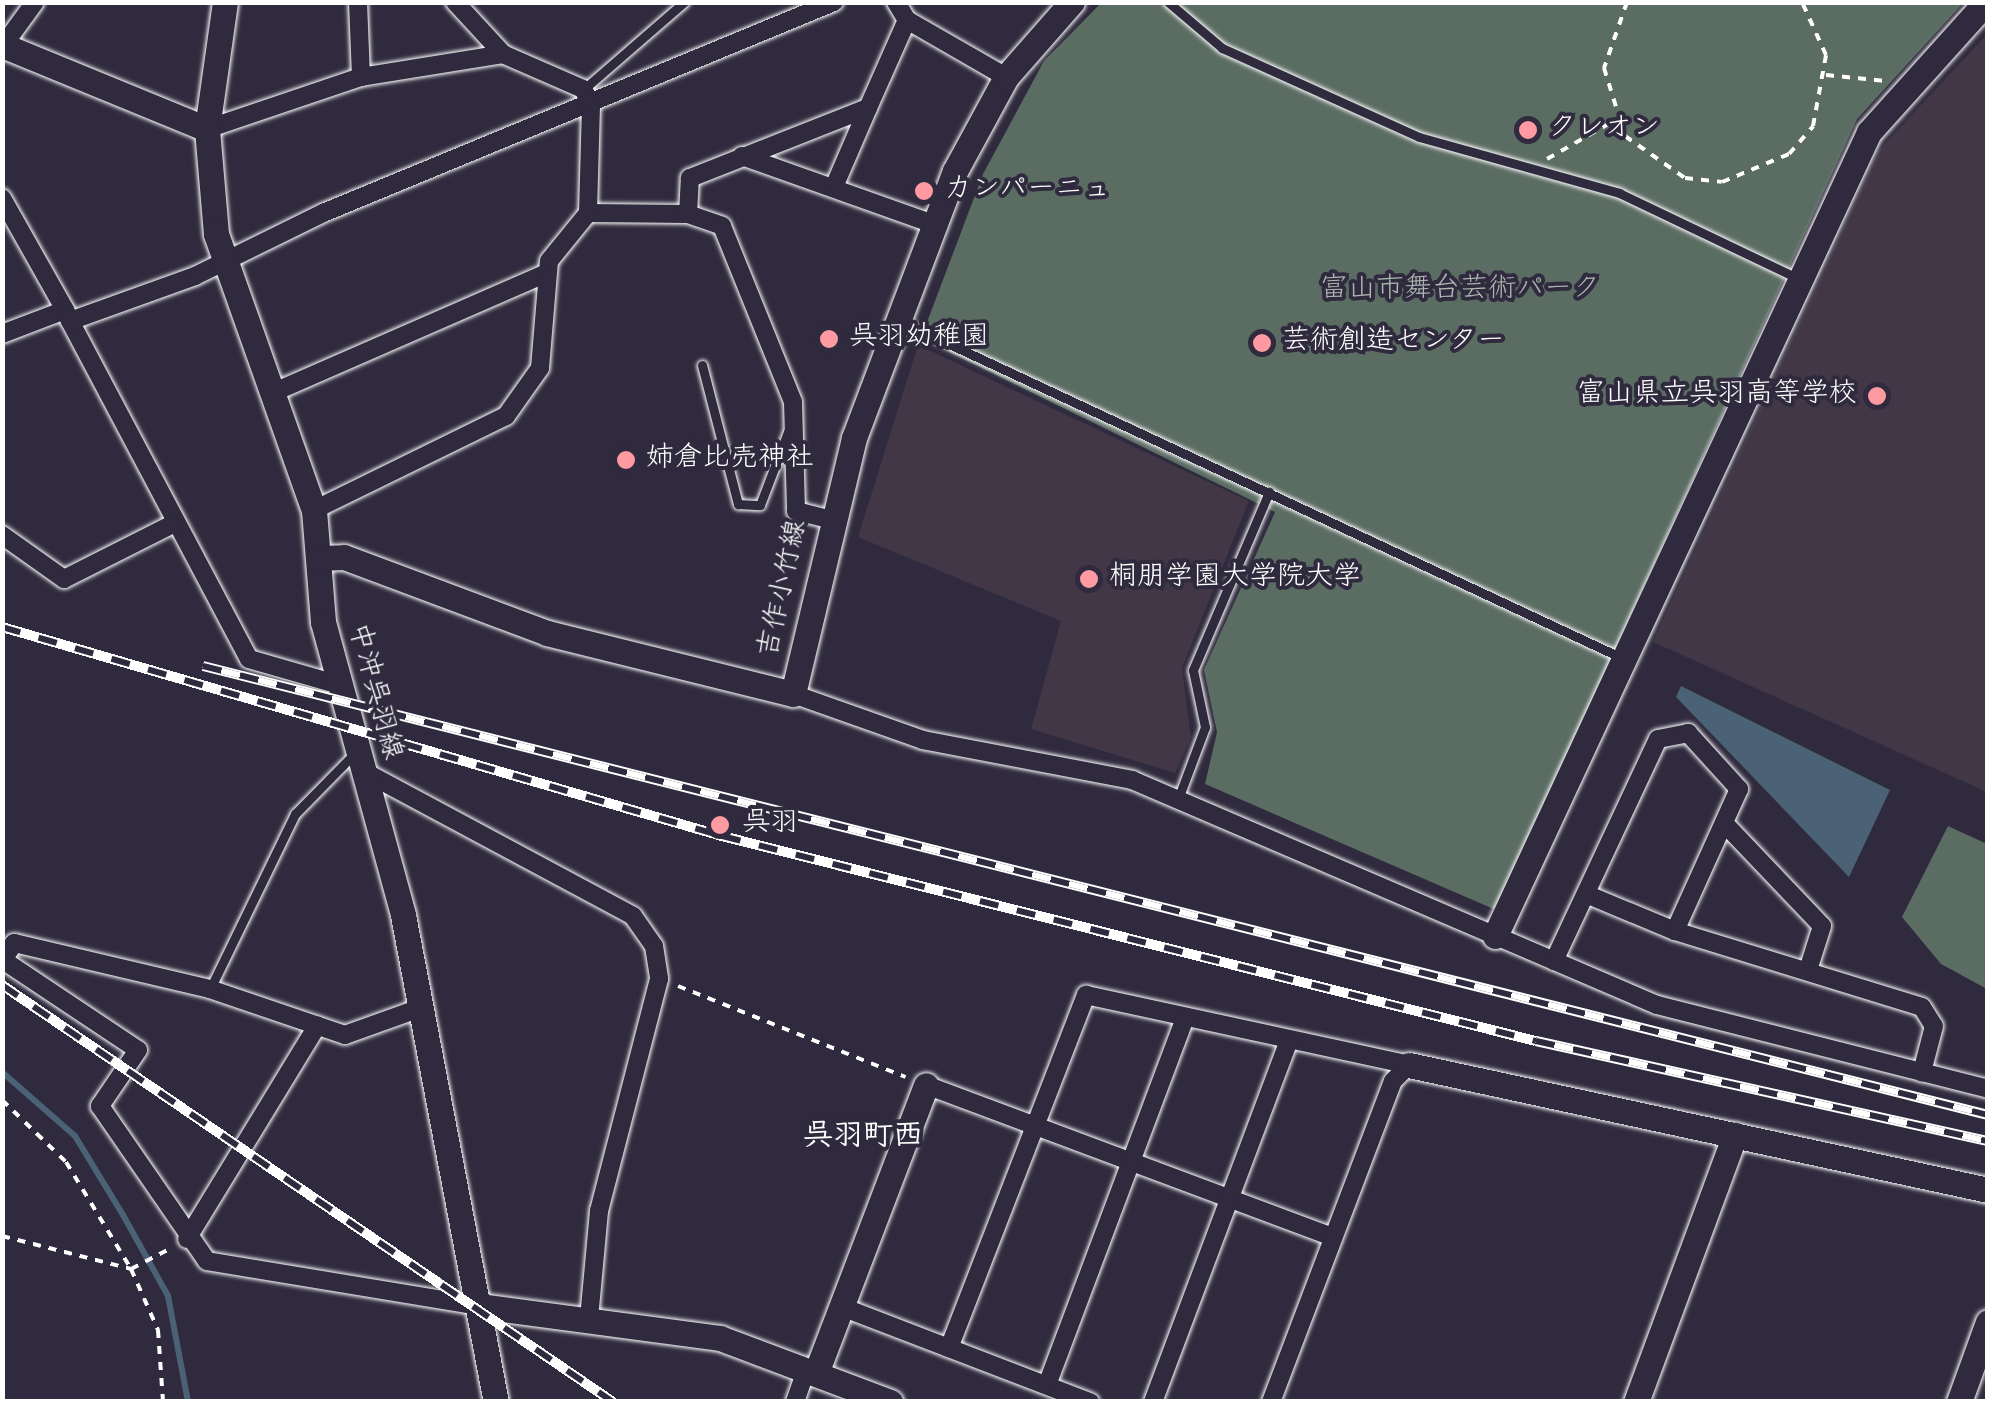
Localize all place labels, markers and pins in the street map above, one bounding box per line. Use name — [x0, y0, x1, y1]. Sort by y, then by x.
place label: クレオン — [1548, 113, 1660, 147]
marker: クレオン — [1517, 119, 1539, 141]
place label: カンパーニュ — [944, 174, 1112, 208]
marker: カンパーニュ — [913, 180, 935, 202]
place label: 呉羽幼稚園 — [849, 322, 989, 356]
place label: 芸術創造センター — [1282, 326, 1506, 360]
marker: 呉羽幼稚園 — [818, 328, 840, 350]
marker: 芸術創造センター — [1251, 332, 1273, 354]
place label: 富山県立呉羽高等学校 — [1577, 379, 1857, 413]
marker: 富山県立呉羽高等学校 — [1866, 385, 1888, 407]
place label: 姉倉比売神社 — [646, 443, 814, 477]
marker: 姉倉比売神社 — [615, 449, 637, 471]
place label: 桐朋学園大学院大学 — [1109, 562, 1361, 596]
marker: 桐朋学園大学院大学 — [1078, 568, 1100, 590]
place label: 呉羽 — [742, 808, 798, 842]
marker: 呉羽 — [707, 812, 733, 838]

